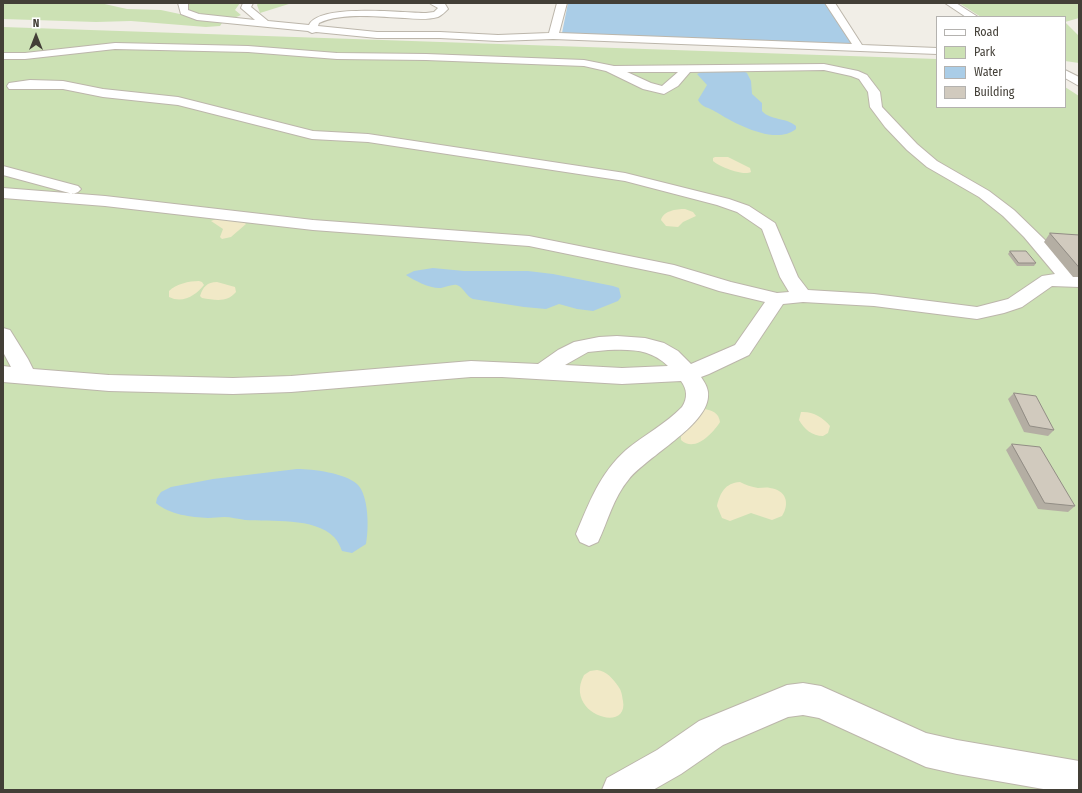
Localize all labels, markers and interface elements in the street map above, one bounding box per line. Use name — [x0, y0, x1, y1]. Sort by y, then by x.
north arrow — [16, 16, 56, 56]
legend — [936, 16, 1066, 108]
text: N — [33, 17, 39, 30]
text: Road — [974, 25, 999, 39]
text: Park — [974, 45, 995, 59]
text: Water — [974, 65, 1002, 79]
text: Building — [974, 85, 1014, 99]

